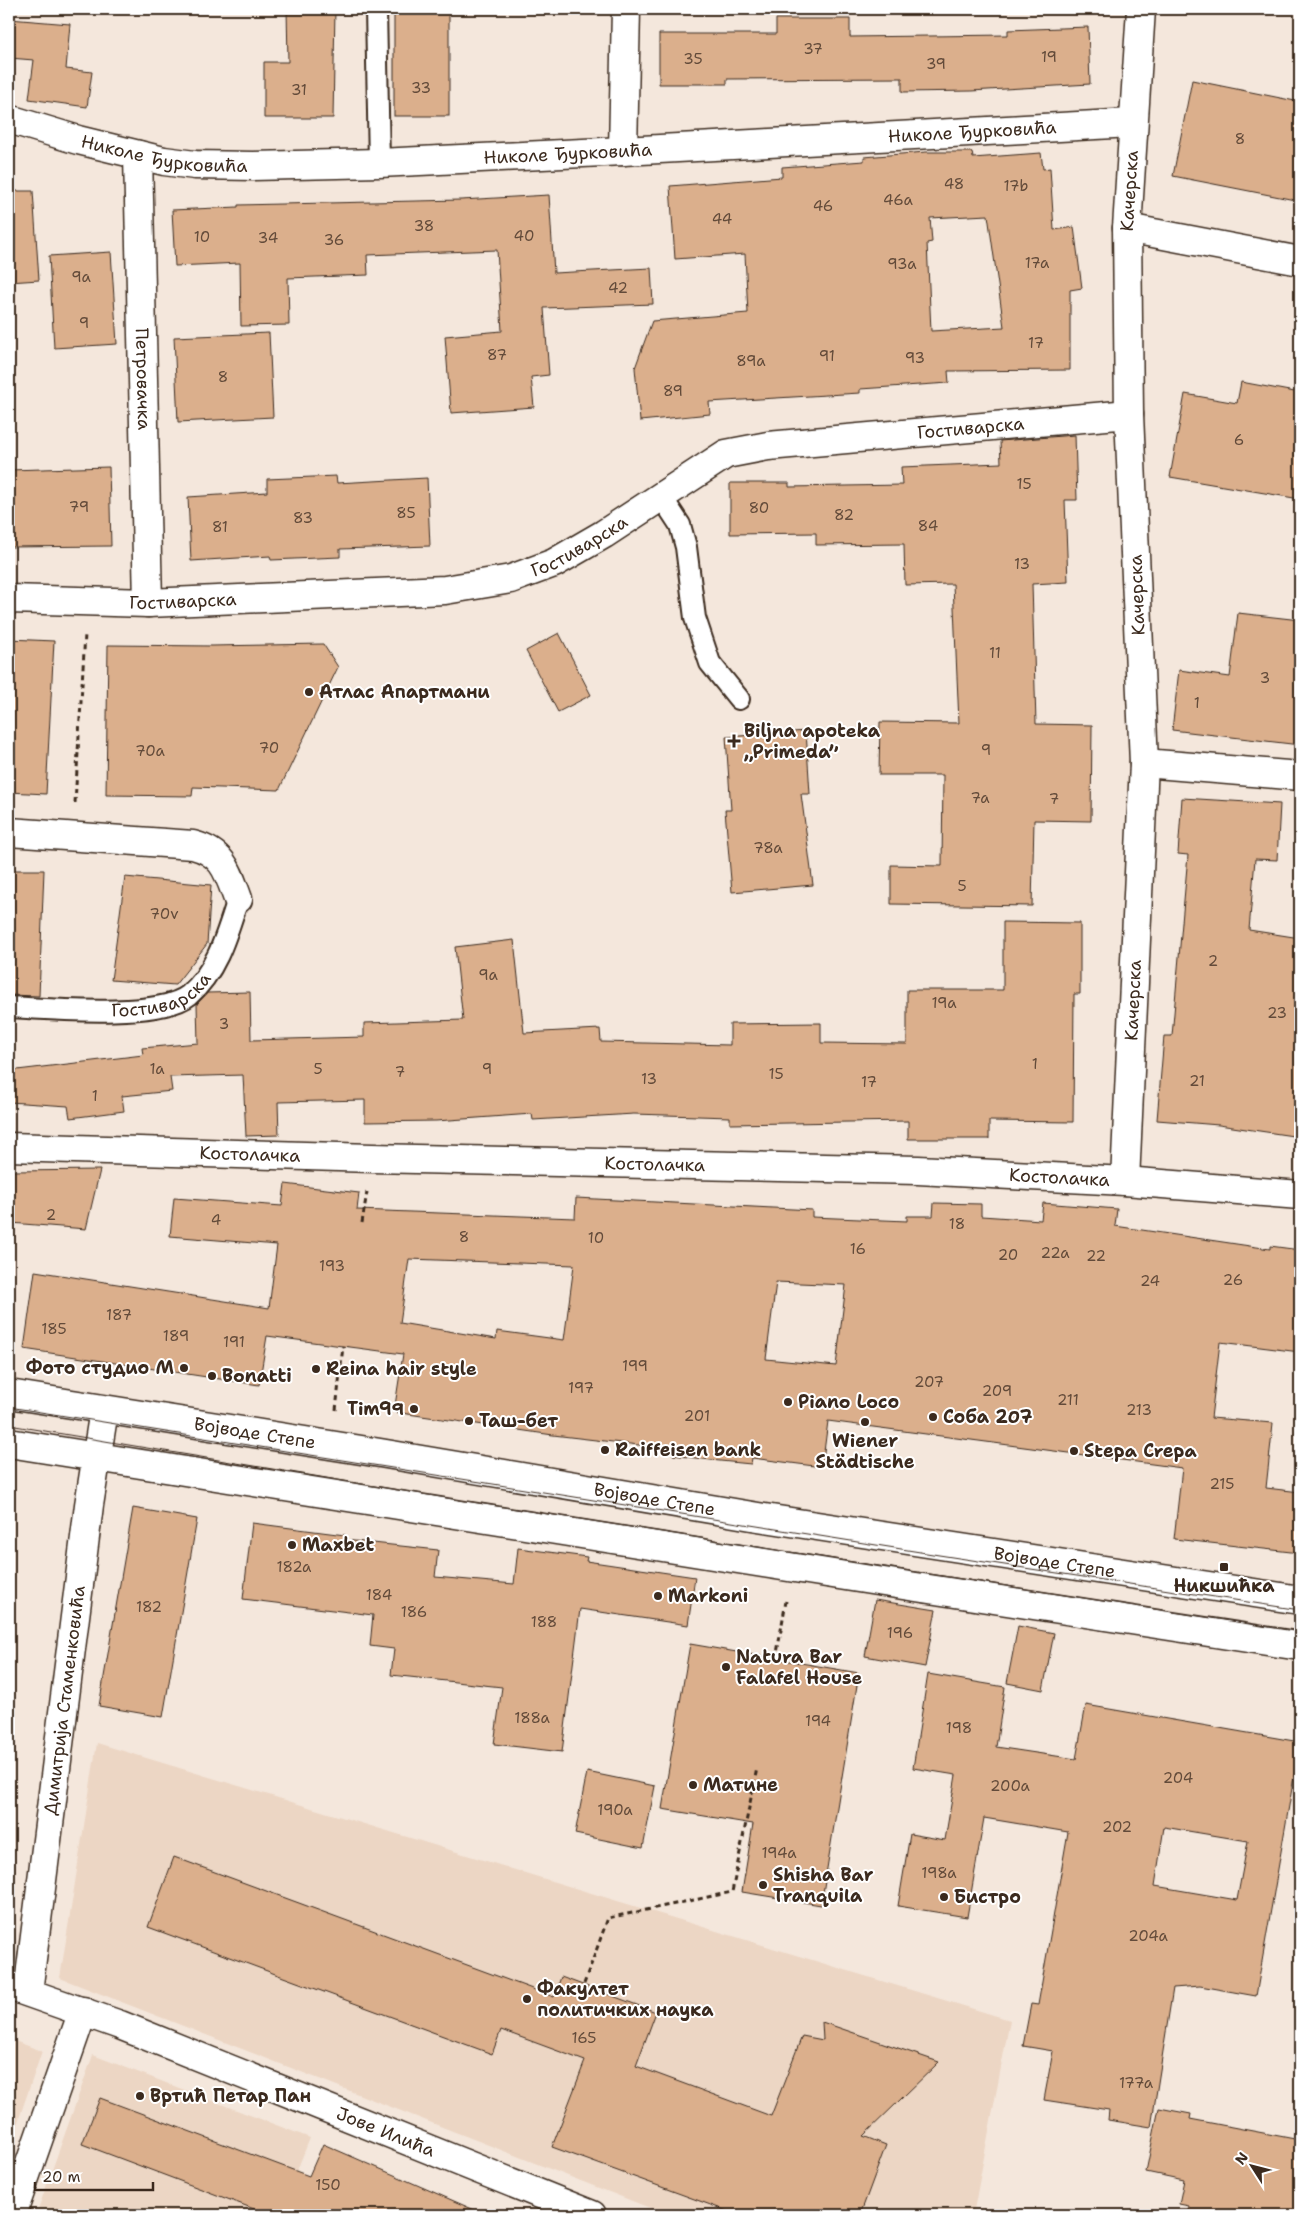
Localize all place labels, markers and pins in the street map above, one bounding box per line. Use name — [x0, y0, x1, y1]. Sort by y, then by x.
place label: Атлас Апартмани — [319, 680, 490, 704]
marker: Атлас Апартмани — [303, 686, 315, 698]
place label: Biljna apoteka „Primeda” — [744, 719, 881, 764]
marker: Biljna apoteka „Primeda” — [728, 735, 740, 747]
place label: Фото студио М — [26, 1356, 174, 1380]
place label: Reina hair style — [326, 1357, 477, 1381]
marker: Фото студио М — [178, 1362, 190, 1374]
marker: Reina hair style — [310, 1363, 322, 1375]
place label: Bonatti — [222, 1364, 292, 1388]
marker: Bonatti — [206, 1370, 218, 1382]
place label: Piano Loco — [798, 1390, 899, 1414]
marker: Piano Loco — [782, 1396, 794, 1408]
place label: Tim99 — [347, 1397, 404, 1421]
marker: Tim99 — [408, 1403, 420, 1415]
place label: Соба 207 — [943, 1405, 1033, 1429]
place label: Таш-бет — [479, 1409, 558, 1433]
marker: Соба 207 — [927, 1411, 939, 1423]
marker: Таш-бет — [463, 1415, 475, 1427]
marker: Wiener Städtische — [859, 1416, 871, 1428]
place label: Wiener Städtische — [816, 1429, 915, 1474]
place label: Raiffeisen bank — [615, 1438, 761, 1462]
place label: Stepa Crepa — [1084, 1439, 1198, 1463]
marker: Raiffeisen bank — [599, 1444, 611, 1456]
marker: Stepa Crepa — [1068, 1445, 1080, 1457]
place label: Maxbet — [302, 1533, 374, 1557]
marker: Maxbet — [286, 1539, 298, 1551]
marker: Никшићка — [1218, 1561, 1230, 1573]
place label: Никшићка — [1174, 1574, 1275, 1598]
place label: Markoni — [668, 1584, 748, 1608]
marker: Markoni — [652, 1590, 664, 1602]
place label: Natura Bar Falafel House — [736, 1645, 863, 1690]
marker: Natura Bar Falafel House — [720, 1661, 732, 1673]
place label: Матине — [703, 1773, 778, 1797]
marker: Матине — [687, 1779, 699, 1791]
place label: Shisha Bar Tranquila — [773, 1863, 874, 1908]
marker: Shisha Bar Tranquila — [757, 1879, 769, 1891]
place label: Бистро — [954, 1885, 1021, 1909]
marker: Бистро — [938, 1891, 950, 1903]
place label: Факултет политичких наука — [537, 1977, 714, 2022]
marker: Факултет политичких наука — [521, 1993, 533, 2005]
place label: Вртић Петар Пан — [150, 2084, 311, 2108]
marker: Вртић Петар Пан — [134, 2090, 146, 2102]

